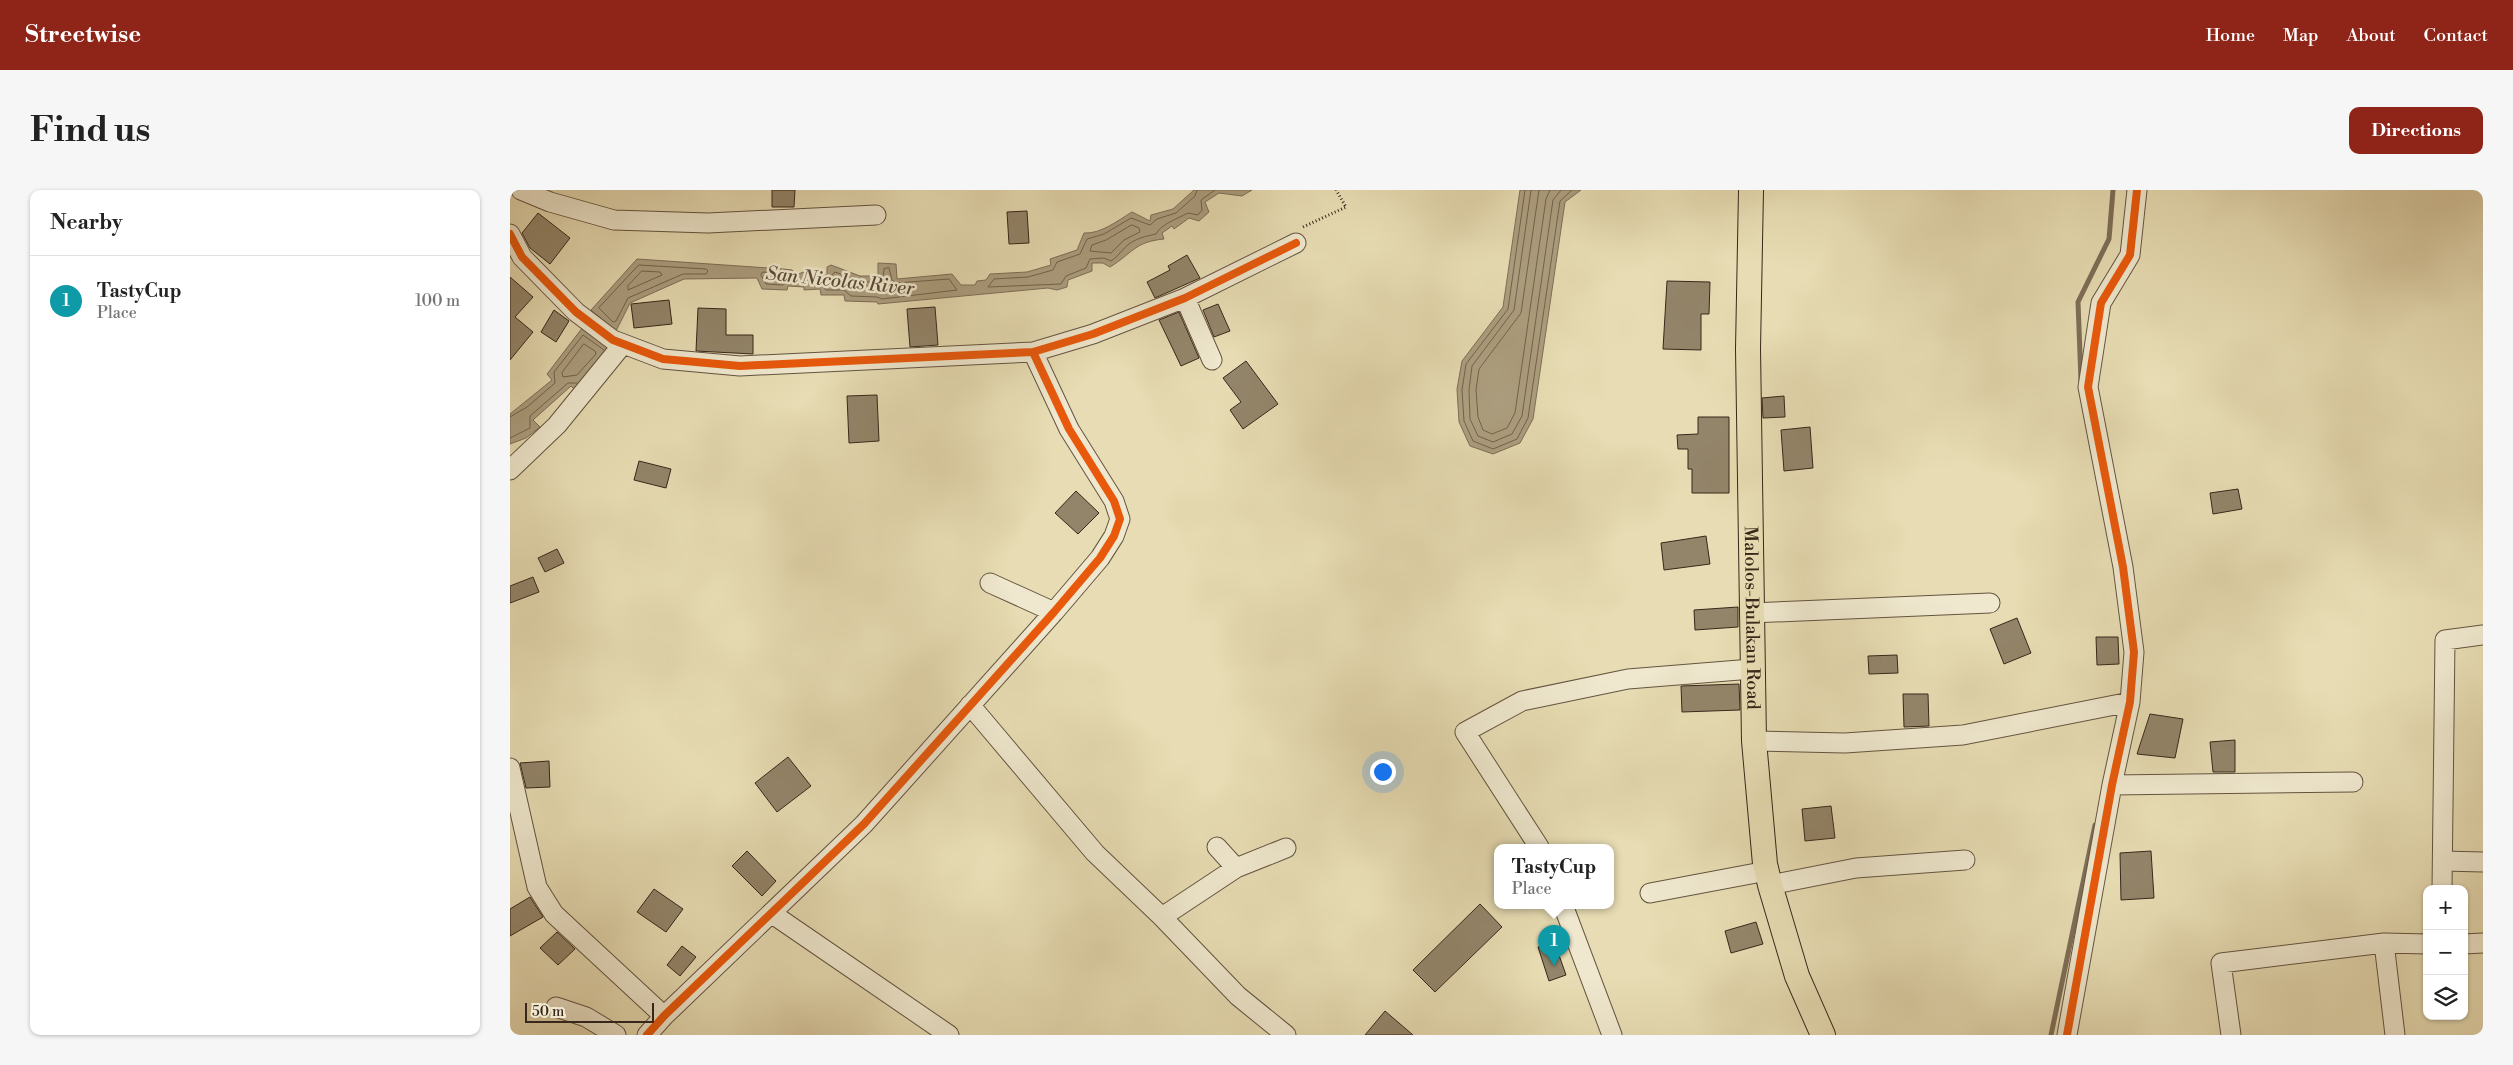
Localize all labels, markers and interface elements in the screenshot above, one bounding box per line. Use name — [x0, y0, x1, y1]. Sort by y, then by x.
text: Streetwise — [25, 20, 141, 50]
text: Home — [2206, 24, 2255, 47]
text: Map — [2283, 24, 2319, 47]
text: About — [2347, 24, 2396, 47]
text: Contact — [2424, 24, 2488, 47]
button: Directions — [2349, 107, 2483, 154]
text: Find us — [30, 109, 150, 152]
text: Nearby — [50, 210, 123, 236]
water label: San Nicolas River — [765, 261, 916, 301]
text: TastyCup — [97, 279, 182, 303]
text: 1 — [62, 291, 70, 311]
text: 100 m — [415, 291, 460, 311]
text: Place — [97, 303, 137, 323]
street label: Malolos-Bulakan Road — [1739, 526, 1765, 711]
your location — [1370, 759, 1396, 785]
popup — [1494, 844, 1614, 909]
text: TastyCup — [1512, 855, 1596, 879]
text: Place — [1512, 879, 1552, 899]
map controls — [2423, 885, 2468, 1020]
button: + — [2423, 885, 2468, 930]
pin: 1 — [1538, 925, 1570, 966]
button: − — [2423, 930, 2468, 975]
button: layers — [2423, 975, 2468, 1020]
scale bar — [525, 1000, 654, 1023]
text: 50 m — [532, 1003, 564, 1021]

